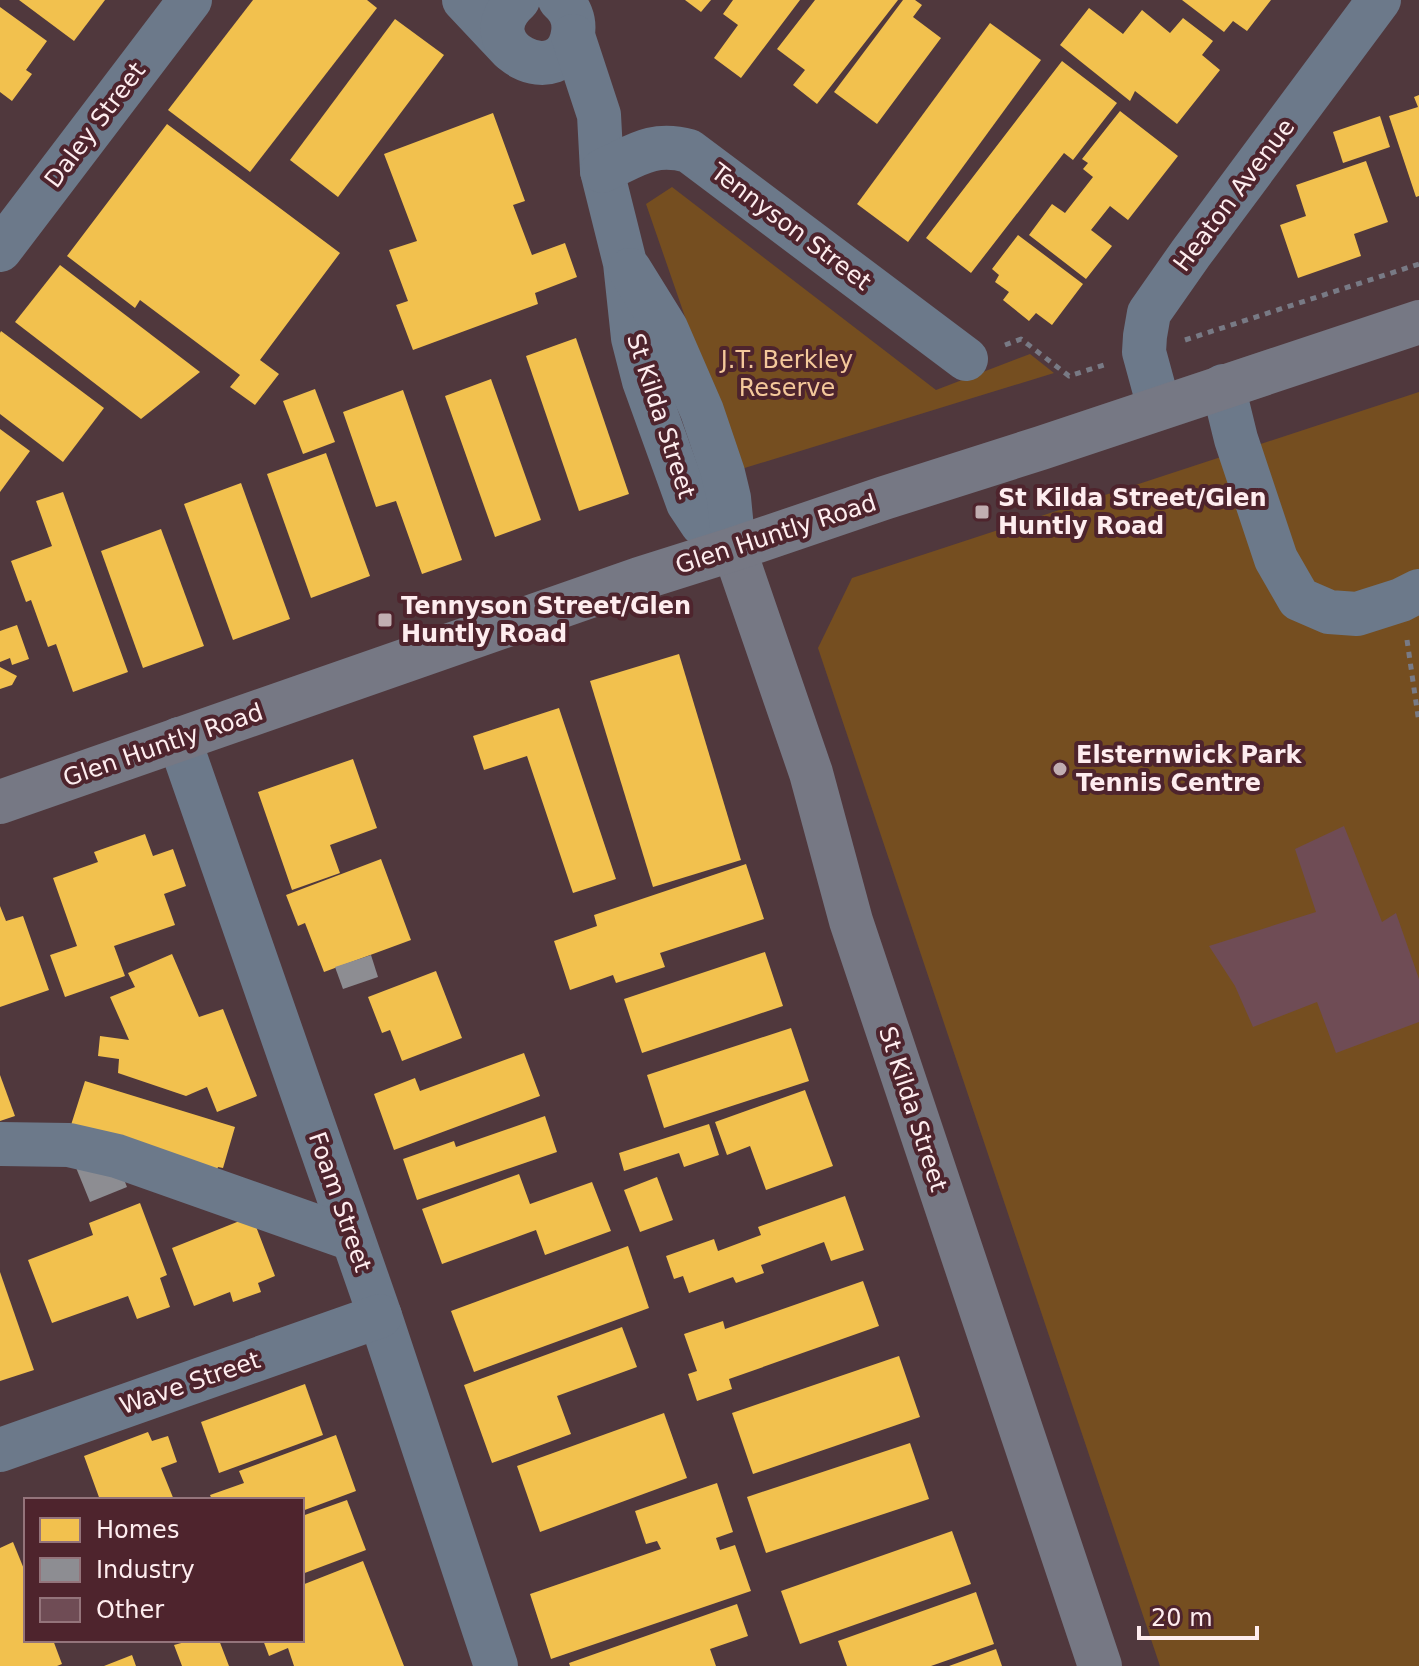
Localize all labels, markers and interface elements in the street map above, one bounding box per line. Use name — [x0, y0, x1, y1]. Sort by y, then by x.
street label: Daley Street — [39, 57, 151, 193]
street label: Heaton Avenue — [1168, 113, 1300, 277]
street label: Tennyson Street — [705, 157, 876, 296]
street label: St Kilda Street — [621, 330, 701, 502]
park label: J.T. Berkley Reserve — [719, 346, 853, 402]
place label: St Kilda Street/Glen Huntly Road — [998, 484, 1267, 540]
street label: Glen Huntly Road — [672, 488, 880, 580]
marker: St Kilda Street/Glen Huntly Road — [973, 503, 991, 521]
place label: Tennyson Street/Glen Huntly Road — [401, 592, 691, 648]
marker: Tennyson Street/Glen Huntly Road — [376, 611, 394, 629]
street label: Glen Huntly Road — [59, 698, 267, 792]
place label: Elsternwick Park Tennis Centre — [1076, 741, 1302, 797]
marker: Elsternwick Park Tennis Centre — [1051, 760, 1069, 778]
street label: St Kilda Street — [873, 1023, 953, 1195]
street label: Foam Street — [303, 1128, 377, 1276]
street label: Wave Street — [116, 1346, 264, 1420]
legend — [24, 1498, 304, 1642]
text: Homes — [96, 1516, 179, 1544]
text: Industry — [96, 1556, 195, 1584]
scale bar — [1139, 1590, 1257, 1640]
text: Other — [96, 1596, 164, 1624]
text: 20 m — [1151, 1604, 1213, 1632]

